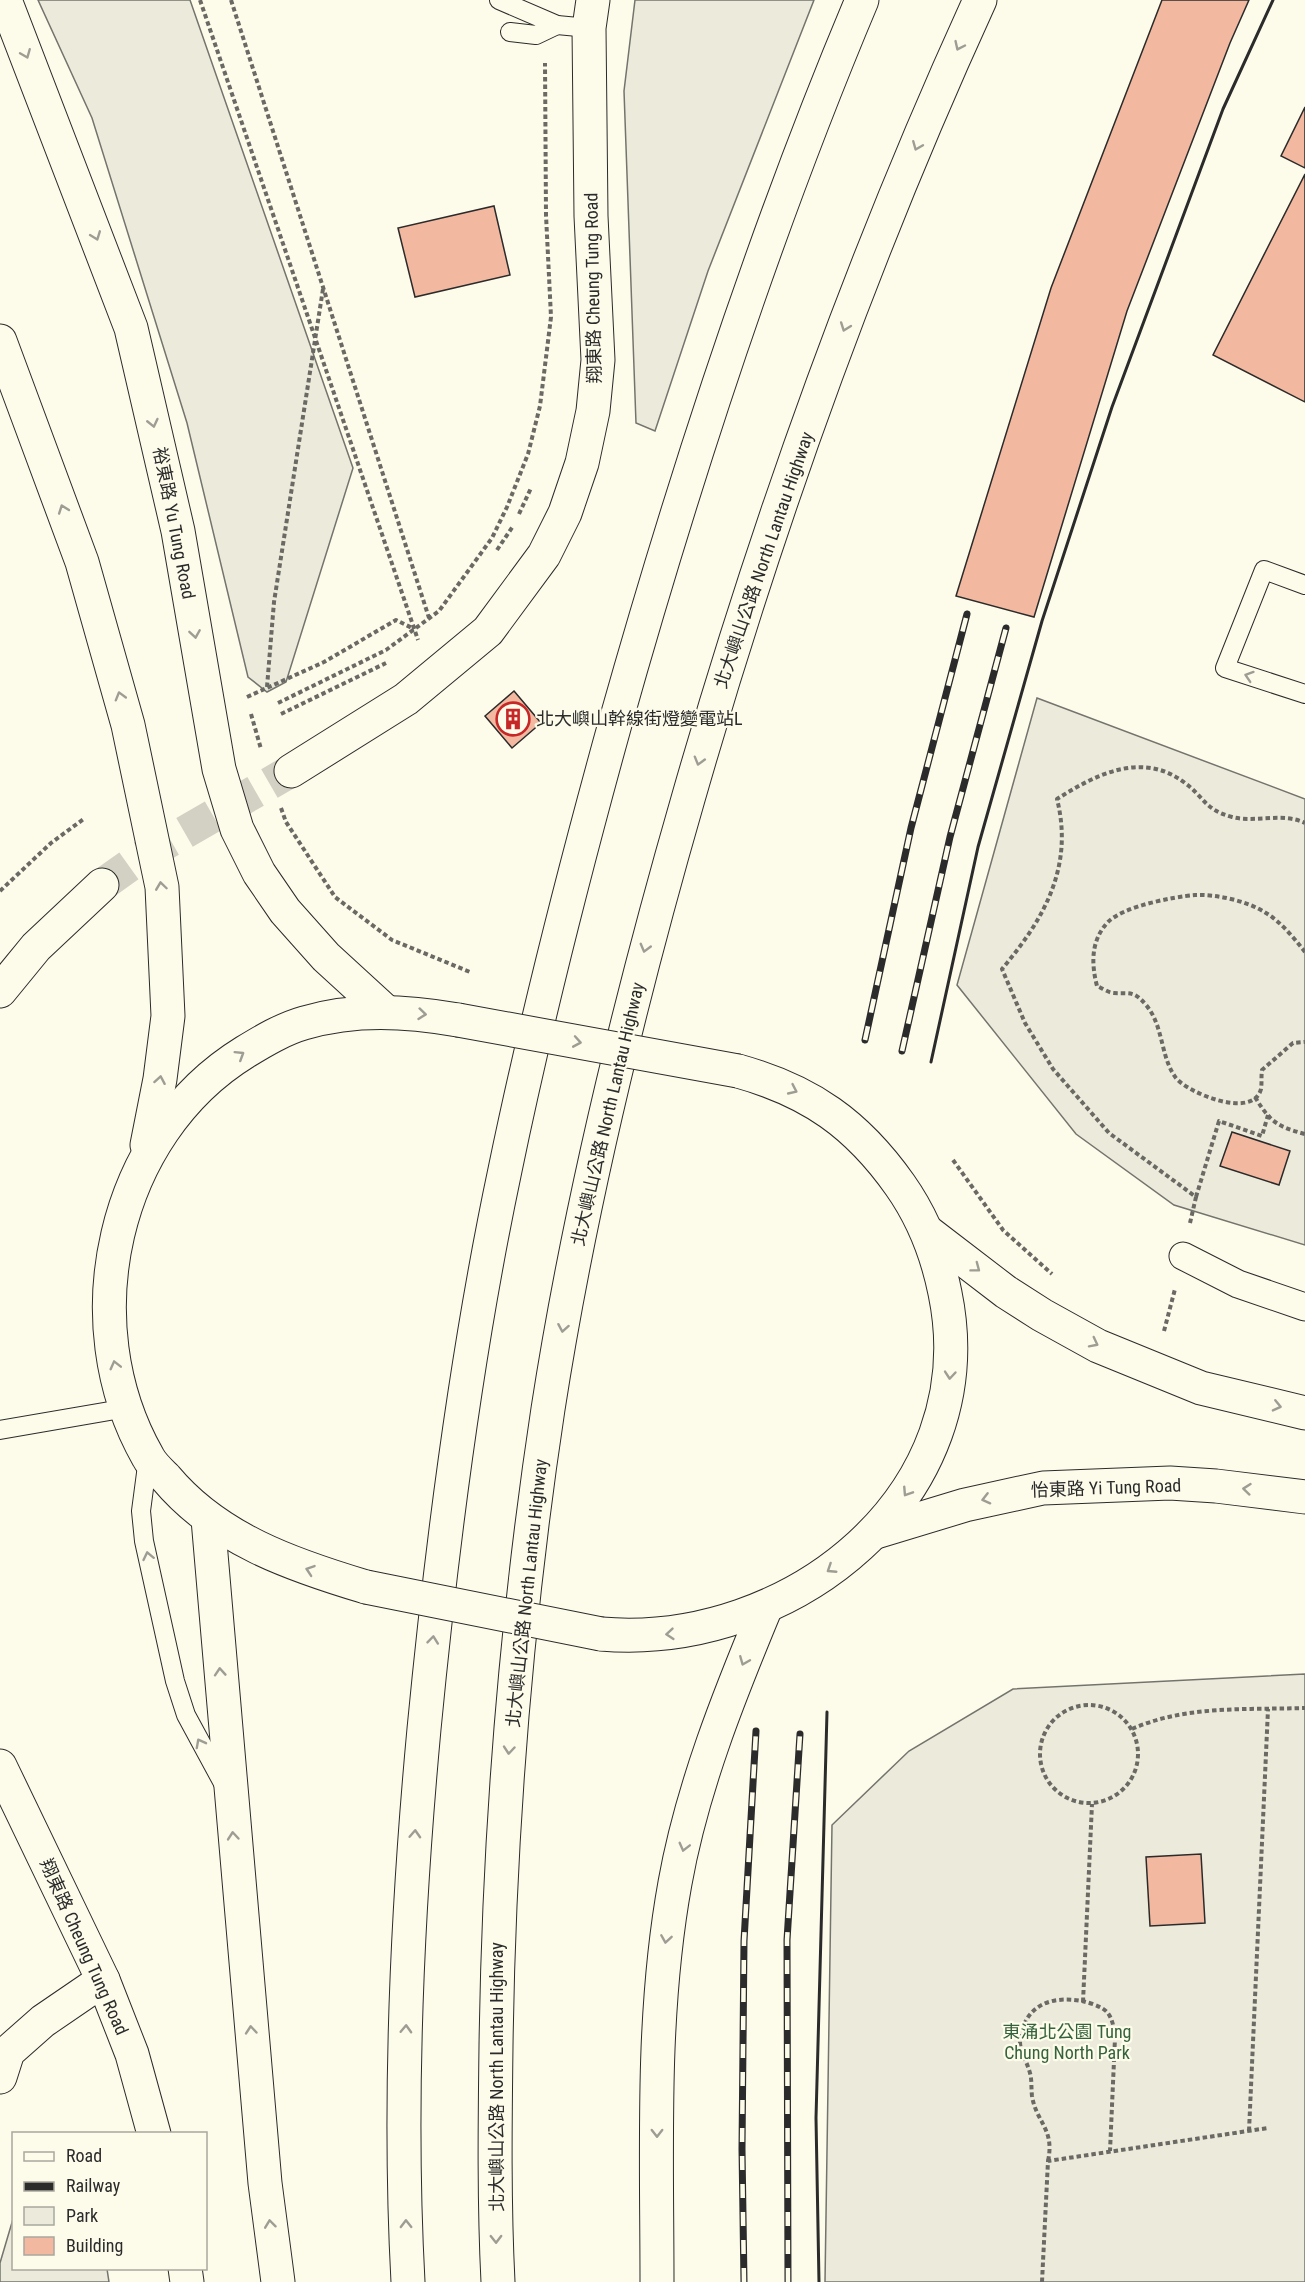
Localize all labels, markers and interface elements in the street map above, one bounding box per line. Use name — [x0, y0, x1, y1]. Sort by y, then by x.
one-way arrow — [955, 39, 967, 50]
one-way arrow — [19, 49, 32, 59]
one-way arrow — [912, 140, 924, 151]
street label: 翔東路 Cheung Tung Road — [580, 193, 605, 384]
one-way arrow — [89, 231, 102, 241]
one-way arrow — [840, 321, 852, 332]
one-way arrow — [145, 417, 158, 427]
street label: 北大嶼山公路 North Lantau Highway — [710, 428, 818, 691]
street label: 裕東路 Yu Tung Road — [149, 445, 200, 601]
one-way arrow — [58, 505, 70, 516]
one-way arrow — [188, 629, 201, 639]
one-way arrow — [1245, 670, 1255, 683]
one-way arrow — [115, 691, 127, 702]
building icon: 北大嶼山幹線街燈變電站L — [495, 701, 531, 737]
place label: 北大嶼山幹線街燈變電站L — [536, 708, 743, 729]
one-way arrow — [694, 755, 706, 766]
one-way arrow — [155, 882, 168, 891]
one-way arrow — [640, 943, 653, 953]
street label: 北大嶼山公路 North Lantau Highway — [567, 980, 648, 1248]
one-way arrow — [418, 1008, 427, 1020]
one-way arrow — [572, 1035, 582, 1048]
one-way arrow — [233, 1051, 244, 1062]
one-way arrow — [153, 1076, 166, 1086]
one-way arrow — [787, 1083, 798, 1095]
one-way arrow — [969, 1261, 980, 1272]
one-way arrow — [557, 1322, 570, 1332]
one-way arrow — [1087, 1336, 1098, 1347]
one-way arrow — [110, 1360, 123, 1370]
one-way arrow — [944, 1371, 957, 1380]
one-way arrow — [1272, 1399, 1282, 1412]
street label: 北大嶼山公路 North Lantau Highway — [502, 1457, 551, 1728]
street label: 怡東路 Yi Tung Road — [1030, 1474, 1182, 1501]
one-way arrow — [1243, 1483, 1252, 1496]
one-way arrow — [903, 1485, 914, 1496]
one-way arrow — [981, 1492, 991, 1505]
one-way arrow — [142, 1551, 155, 1561]
one-way arrow — [827, 1562, 838, 1573]
one-way arrow — [305, 1564, 316, 1577]
one-way arrow — [665, 1627, 674, 1640]
one-way arrow — [426, 1635, 439, 1644]
one-way arrow — [739, 1655, 751, 1666]
one-way arrow — [214, 1668, 227, 1677]
one-way arrow — [196, 1739, 207, 1749]
one-way arrow — [503, 1745, 516, 1754]
one-way arrow — [408, 1829, 421, 1838]
one-way arrow — [227, 1831, 240, 1840]
one-way arrow — [678, 1842, 691, 1852]
street label: 翔東路 Cheung Tung Road — [36, 1855, 133, 2038]
one-way arrow — [661, 1934, 673, 1943]
street label: 北大嶼山公路 North Lantau Highway — [486, 1942, 507, 2212]
park label: 東涌北公園 Tung Chung North Park — [1003, 2021, 1131, 2063]
one-way arrow — [400, 2024, 412, 2033]
one-way arrow — [245, 2025, 258, 2035]
one-way arrow — [651, 2129, 663, 2138]
legend — [12, 2132, 207, 2270]
text: Road — [66, 2145, 102, 2166]
text: Railway — [66, 2175, 121, 2196]
text: Park — [66, 2205, 98, 2226]
one-way arrow — [264, 2219, 277, 2229]
one-way arrow — [400, 2219, 412, 2228]
one-way arrow — [490, 2234, 502, 2243]
text: Building — [66, 2235, 123, 2256]

